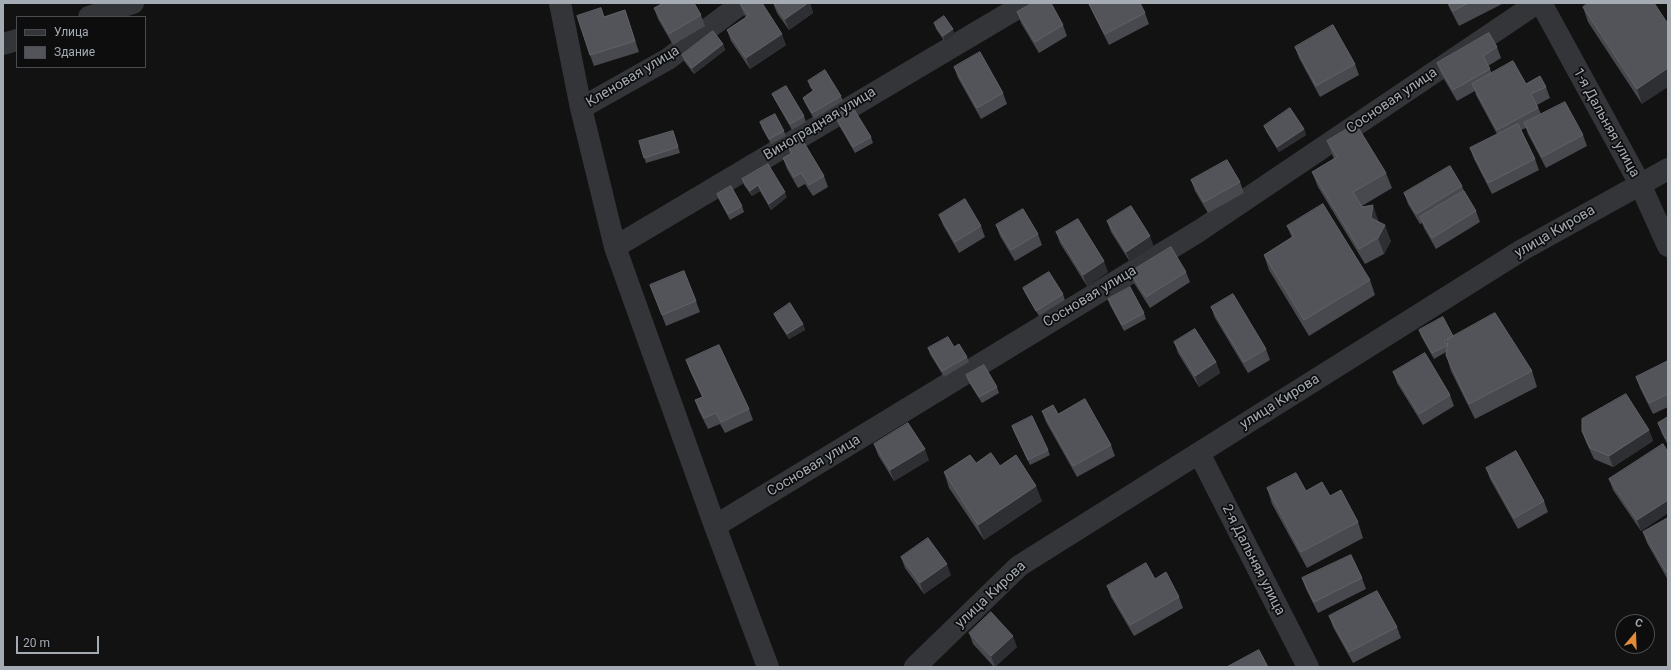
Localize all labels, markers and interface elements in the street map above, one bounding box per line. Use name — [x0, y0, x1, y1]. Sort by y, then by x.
legend — [16, 16, 146, 68]
text: Улица — [54, 25, 89, 39]
street label: Кленовая улица — [583, 43, 683, 111]
text: Здание — [54, 45, 95, 59]
street label: Сосновая улица — [1343, 64, 1441, 138]
street label: 1-я Дальняя улица — [1569, 66, 1643, 180]
street label: Виноградная улица — [761, 84, 879, 164]
street label: улица Кирова — [1512, 202, 1598, 262]
street label: Сосновая улица — [1040, 263, 1140, 331]
street label: улица Кирова — [1237, 371, 1323, 433]
street label: Сосновая улица — [764, 432, 864, 500]
street label: 2-я Дальняя улица — [1218, 502, 1288, 618]
street label: улица Кирова — [952, 558, 1030, 632]
north arrow — [1615, 614, 1655, 654]
text: С — [1633, 616, 1644, 630]
scale bar — [18, 628, 101, 654]
text: 20 m — [23, 636, 50, 650]

